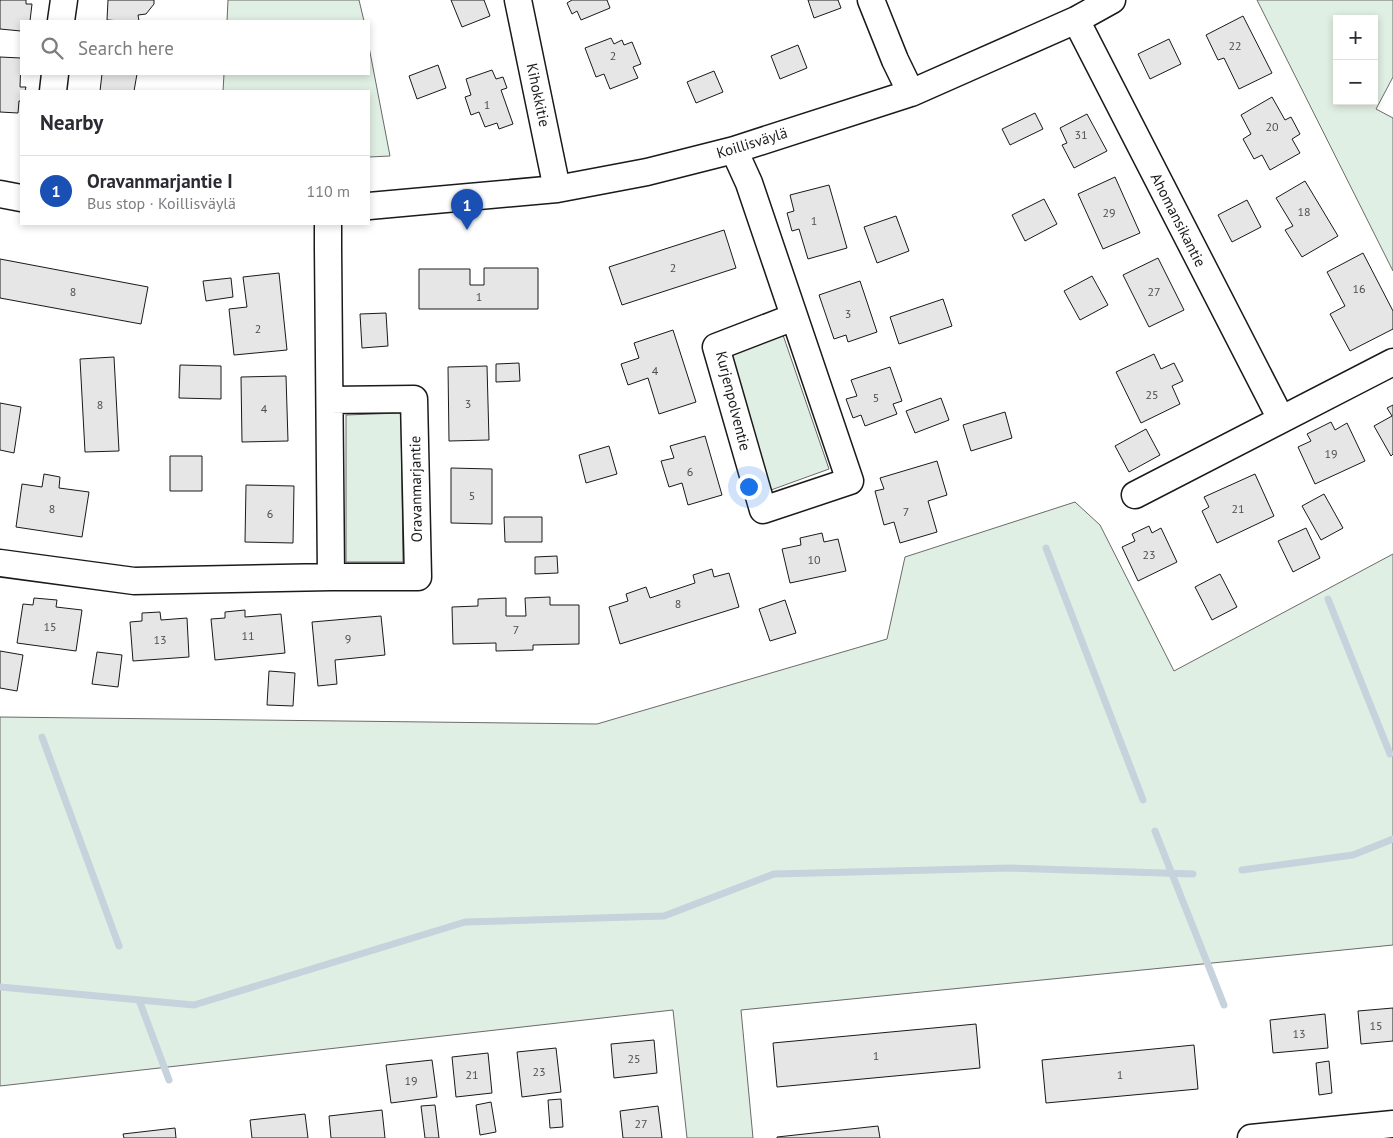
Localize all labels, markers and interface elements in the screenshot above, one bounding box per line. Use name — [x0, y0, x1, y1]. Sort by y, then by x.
map controls — [1333, 15, 1378, 105]
button: + — [1333, 15, 1378, 60]
search box — [20, 20, 370, 75]
icon: search — [38, 34, 66, 62]
text: Search here — [78, 36, 174, 60]
house number: 22 — [1228, 38, 1242, 53]
house number: 2 — [610, 48, 616, 63]
button: − — [1333, 60, 1378, 105]
street label: Kihokkitie — [522, 61, 554, 128]
house number: 1 — [484, 97, 490, 112]
text: Nearby — [40, 109, 103, 136]
house number: 20 — [1265, 119, 1279, 134]
street label: Koillisväylä — [714, 123, 790, 162]
house number: 31 — [1074, 127, 1088, 142]
text: Oravanmarjantie I — [87, 169, 233, 193]
street label: Ahomansikantie — [1147, 170, 1210, 270]
text: 1 — [51, 181, 61, 201]
text: 110 m — [307, 181, 350, 201]
pin: 1 — [451, 189, 483, 230]
text: Bus stop · Koillisväylä — [87, 193, 236, 213]
house number: 18 — [1297, 204, 1311, 219]
house number: 29 — [1102, 205, 1116, 220]
house number: 1 — [811, 213, 817, 228]
house number: 2 — [670, 260, 676, 275]
house number: 16 — [1352, 281, 1366, 296]
house number: 8 — [70, 284, 76, 299]
house number: 27 — [1147, 284, 1161, 299]
house number: 1 — [476, 289, 482, 304]
house number: 3 — [845, 306, 851, 321]
house number: 2 — [255, 321, 261, 336]
street label: Kurjenpolventie — [712, 349, 755, 453]
house number: 4 — [652, 363, 659, 378]
house number: 25 — [1145, 387, 1159, 402]
house number: 5 — [873, 390, 879, 405]
house number: 3 — [465, 396, 471, 411]
house number: 8 — [97, 397, 103, 412]
house number: 4 — [261, 401, 268, 416]
street label: Oravanmarjantie — [405, 435, 426, 543]
house number: 19 — [1324, 446, 1338, 461]
house number: 6 — [687, 464, 693, 479]
your location — [736, 474, 762, 500]
house number: 5 — [469, 488, 475, 503]
house number: 8 — [49, 501, 55, 516]
house number: 21 — [1231, 501, 1245, 516]
house number: 7 — [903, 504, 909, 519]
house number: 6 — [267, 506, 273, 521]
house number: 23 — [1142, 547, 1156, 562]
house number: 10 — [807, 552, 821, 567]
house number: 8 — [675, 596, 681, 611]
house number: 15 — [43, 619, 57, 634]
house number: 7 — [513, 622, 519, 637]
house number: 11 — [241, 628, 255, 643]
house number: 9 — [345, 631, 351, 646]
house number: 13 — [153, 632, 167, 647]
house number: 15 — [1369, 1018, 1383, 1033]
house number: 13 — [1292, 1026, 1306, 1041]
house number: 1 — [873, 1048, 879, 1063]
house number: 25 — [627, 1051, 641, 1066]
house number: 23 — [532, 1064, 546, 1079]
house number: 21 — [465, 1067, 479, 1082]
house number: 1 — [1117, 1067, 1123, 1082]
house number: 19 — [404, 1073, 418, 1088]
house number: 27 — [634, 1116, 648, 1131]

